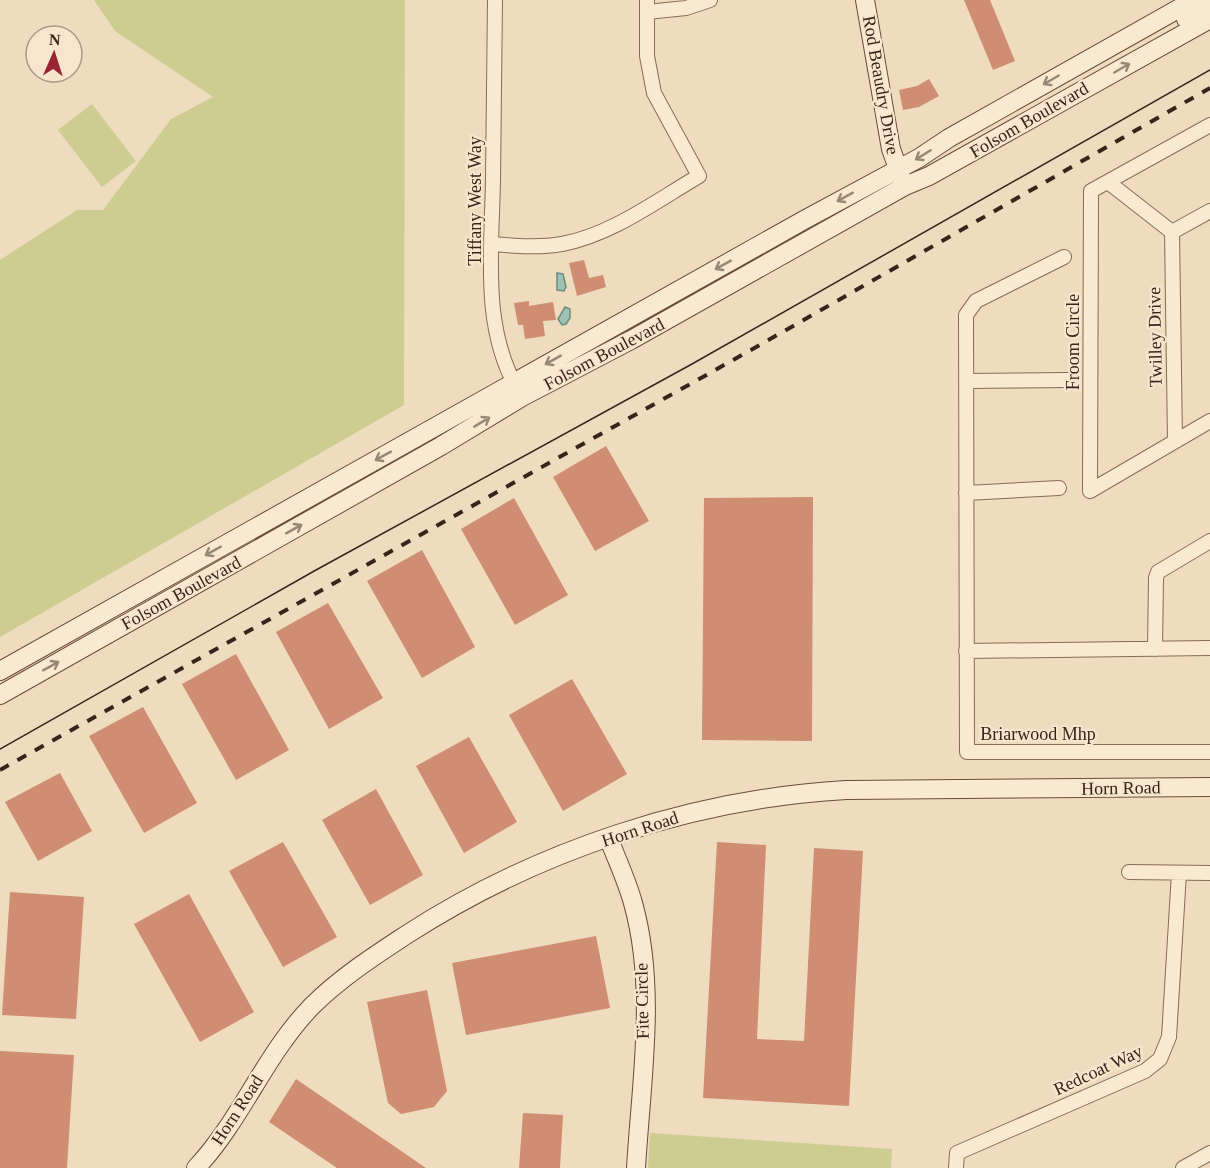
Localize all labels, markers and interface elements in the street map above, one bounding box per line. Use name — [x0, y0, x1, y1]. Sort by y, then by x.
street label: Rod Beaudry Drive — [859, 14, 903, 156]
north arrow — [24, 24, 84, 84]
text: N — [49, 31, 61, 48]
one-way arrow — [1113, 61, 1130, 73]
one-way arrow — [1043, 75, 1060, 87]
street label: Folsom Boulevard — [966, 78, 1092, 162]
street label: Tiffany West Way — [465, 136, 485, 266]
one-way arrow — [915, 150, 932, 162]
one-way arrow — [837, 191, 854, 203]
one-way arrow — [715, 259, 732, 271]
street label: Twilley Drive — [1144, 287, 1166, 387]
street label: Froom Circle — [1063, 294, 1083, 390]
street label: Folsom Boulevard — [540, 314, 668, 394]
one-way arrow — [545, 354, 562, 366]
one-way arrow — [473, 415, 490, 427]
one-way arrow — [375, 450, 392, 462]
one-way arrow — [285, 523, 302, 535]
one-way arrow — [205, 545, 222, 557]
street label: Folsom Boulevard — [118, 552, 244, 634]
one-way arrow — [42, 660, 59, 672]
street label: Briarwood Mhp — [980, 724, 1096, 744]
street label: Horn Road — [1081, 777, 1161, 799]
street label: Horn Road — [599, 807, 681, 851]
street label: Fite Circle — [631, 963, 653, 1039]
street label: Redcoat Way — [1050, 1041, 1146, 1099]
street label: Horn Road — [207, 1071, 267, 1149]

